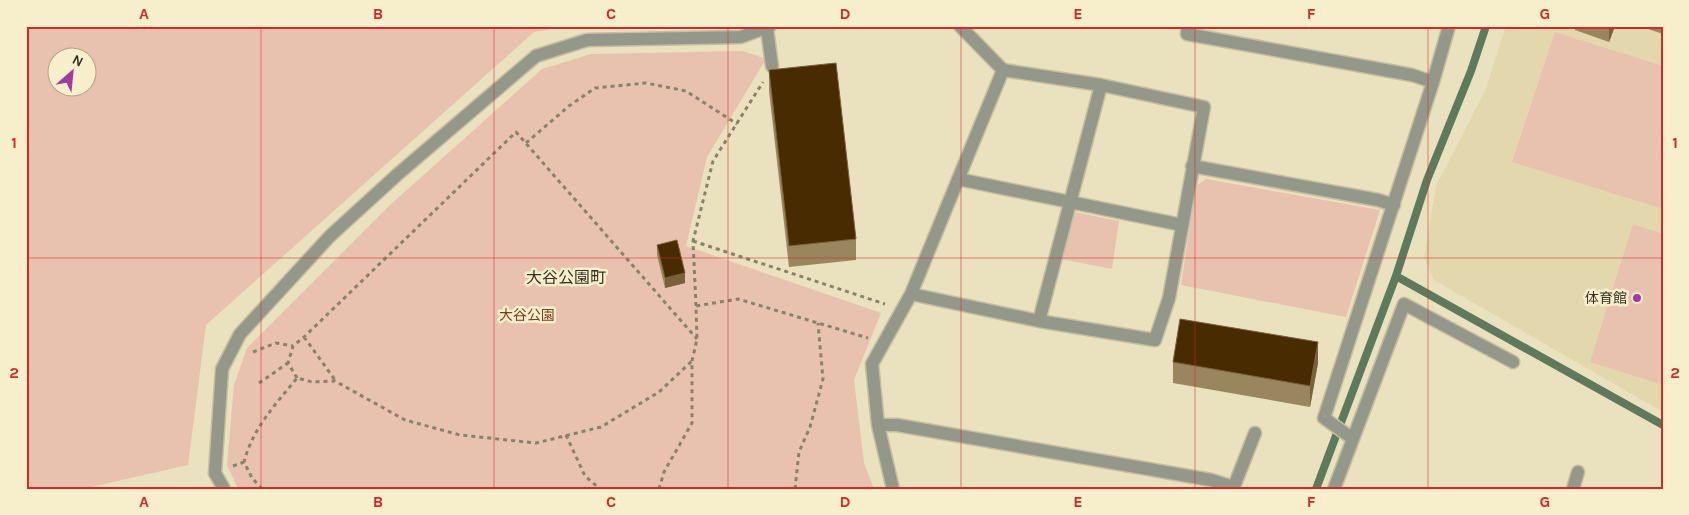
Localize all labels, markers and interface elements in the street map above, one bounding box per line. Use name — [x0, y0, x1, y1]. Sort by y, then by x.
text: A — [139, 4, 149, 23]
text: B — [373, 4, 383, 23]
text: C — [606, 4, 616, 23]
text: D — [840, 4, 851, 23]
text: E — [1073, 4, 1083, 23]
text: F — [1307, 4, 1316, 23]
text: G — [1540, 4, 1550, 23]
north arrow — [48, 48, 98, 98]
text: N — [69, 51, 86, 71]
text: 1 — [11, 133, 17, 152]
text: 1 — [1672, 133, 1678, 152]
district label: 大谷公園町 — [526, 268, 606, 287]
place label: 体育館 — [1585, 290, 1627, 307]
marker: 体育館 — [1631, 292, 1643, 304]
park label: 大谷公園 — [499, 307, 555, 324]
text: 2 — [9, 363, 19, 382]
text: 2 — [1670, 363, 1680, 382]
text: A — [139, 492, 149, 511]
text: B — [373, 492, 383, 511]
text: C — [606, 492, 616, 511]
text: D — [840, 492, 851, 511]
text: E — [1073, 492, 1083, 511]
text: F — [1307, 492, 1316, 511]
text: G — [1540, 492, 1550, 511]

